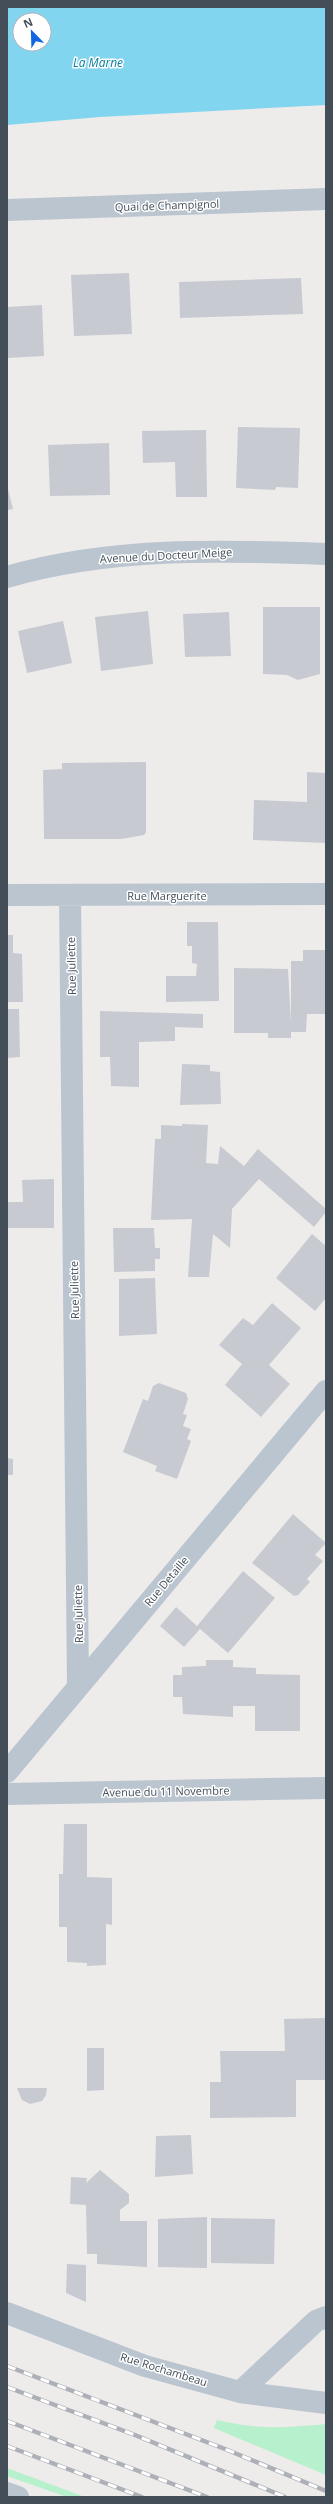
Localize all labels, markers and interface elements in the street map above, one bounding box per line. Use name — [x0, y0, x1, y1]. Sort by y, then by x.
north arrow — [12, 12, 52, 52]
text: N — [21, 14, 35, 31]
water label: La Marne — [73, 54, 123, 71]
street label: Quai de Champignol — [115, 196, 219, 214]
street label: Avenue du Docteur Meige — [99, 544, 233, 566]
street label: Rue Marguerite — [127, 888, 207, 903]
street label: Rue Juliette — [63, 937, 79, 995]
street label: Rue Juliette — [66, 1261, 82, 1319]
street label: Rue Detaille — [141, 1553, 191, 1609]
street label: Rue Juliette — [70, 1585, 86, 1643]
street label: Avenue du 11 Novembre — [102, 1782, 230, 1800]
street label: Rue Rochambeau — [119, 2349, 209, 2389]

